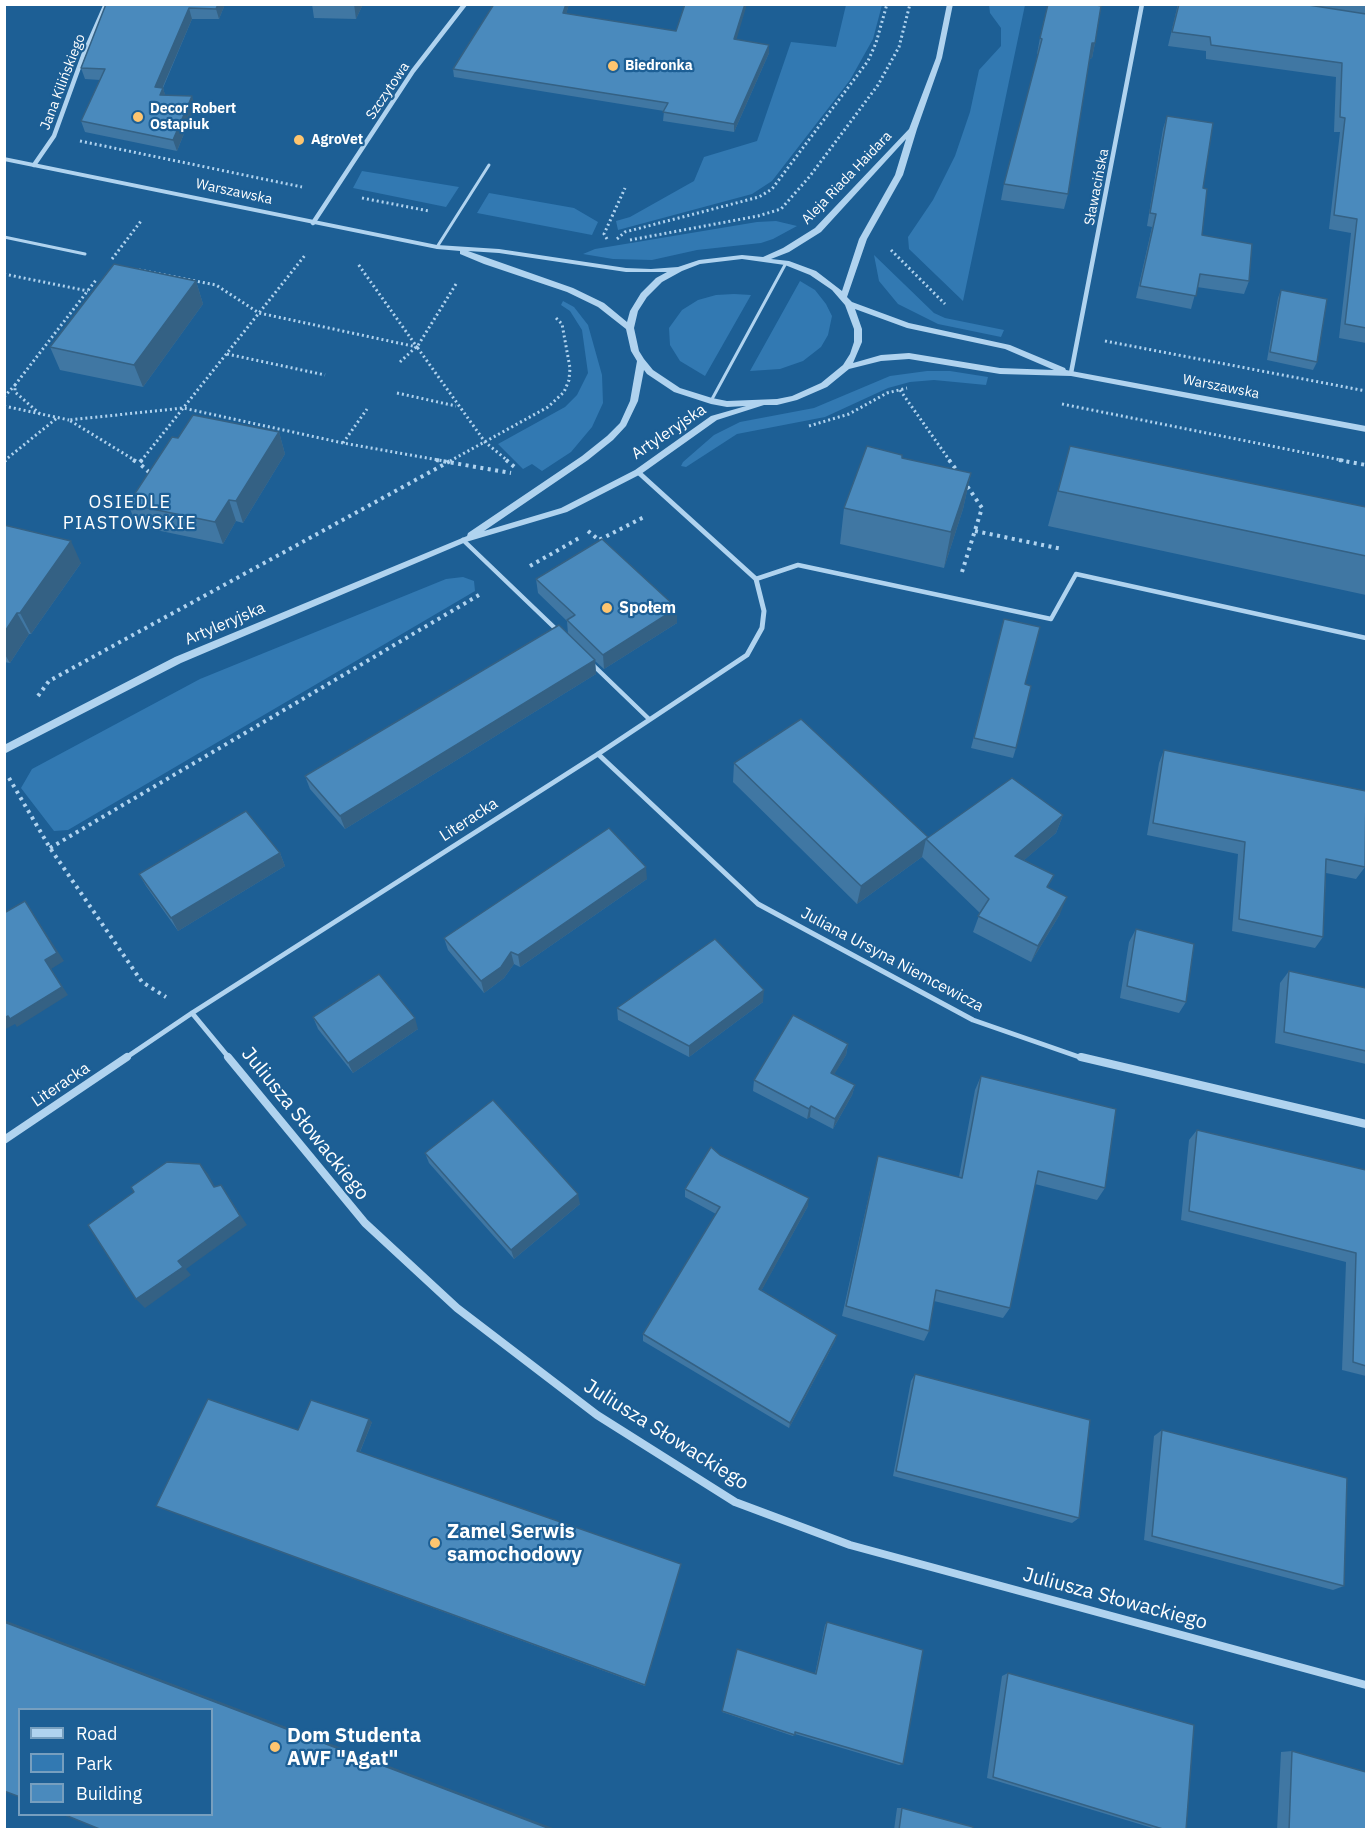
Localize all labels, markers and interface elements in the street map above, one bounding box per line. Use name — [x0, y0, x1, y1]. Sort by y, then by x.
street label: Jana Kilińskiego — [37, 32, 89, 132]
place label: Biedronka — [625, 58, 693, 74]
street label: Szczytowa — [363, 59, 413, 123]
marker: Biedronka — [606, 59, 620, 73]
place label: Decor Robert Ostapiuk — [150, 101, 236, 134]
marker: Decor Robert Ostapiuk — [131, 110, 145, 124]
street label: Aleja Riada Haidara — [798, 128, 896, 228]
place label: AgroVet — [311, 132, 363, 148]
marker: AgroVet — [292, 133, 306, 147]
street label: Sławacińska — [1081, 147, 1113, 227]
street label: Warszawska — [194, 176, 274, 208]
street label: Warszawska — [1181, 371, 1261, 403]
street label: Artyleryjska — [628, 400, 710, 464]
district label: OSIEDLE PIASTOWSKIE — [63, 492, 197, 534]
street label: Artyleryjska — [182, 598, 268, 650]
place label: Społem — [619, 598, 676, 618]
marker: Społem — [600, 601, 614, 615]
street label: Literacka — [436, 794, 502, 846]
street label: Juliana Ursyna Niemcewicza — [797, 904, 987, 1016]
street label: Juliusza Słowackiego — [236, 1043, 374, 1205]
street label: Literacka — [28, 1059, 94, 1111]
street label: Juliusza Słowackiego — [579, 1374, 753, 1496]
place label: Zamel Serwis samochodowy — [447, 1520, 582, 1567]
marker: Zamel Serwis samochodowy — [428, 1536, 442, 1550]
street label: Juliusza Słowackiego — [1020, 1563, 1210, 1635]
legend — [18, 1708, 213, 1816]
text: Road — [76, 1722, 117, 1745]
place label: Dom Studenta AWF "Agat" — [287, 1724, 421, 1771]
marker: Dom Studenta AWF "Agat" — [268, 1740, 282, 1754]
text: Park — [76, 1752, 112, 1775]
text: Building — [76, 1782, 142, 1805]

